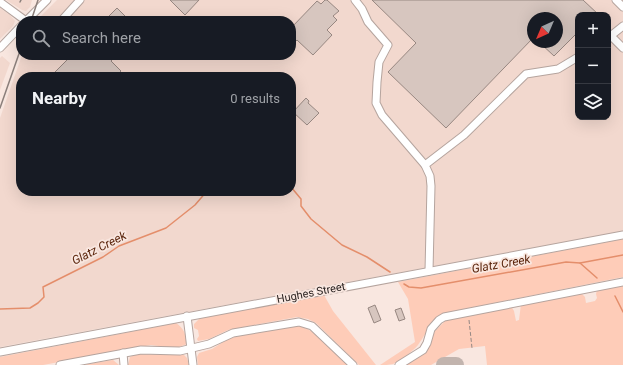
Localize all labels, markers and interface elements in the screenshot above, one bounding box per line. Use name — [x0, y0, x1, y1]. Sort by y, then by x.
north arrow — [527, 12, 563, 48]
map controls — [575, 12, 611, 120]
button: + — [575, 12, 611, 48]
search box — [16, 16, 296, 60]
icon: search — [30, 27, 52, 49]
text: Search here — [62, 29, 141, 47]
button: − — [575, 48, 611, 84]
button: layers — [575, 84, 611, 120]
text: Nearby — [32, 88, 87, 108]
text: 0 results — [230, 91, 280, 106]
water label: Glatz Creek — [69, 228, 130, 268]
water label: Glatz Creek — [471, 252, 532, 276]
street label: Hughes Street — [276, 280, 347, 306]

